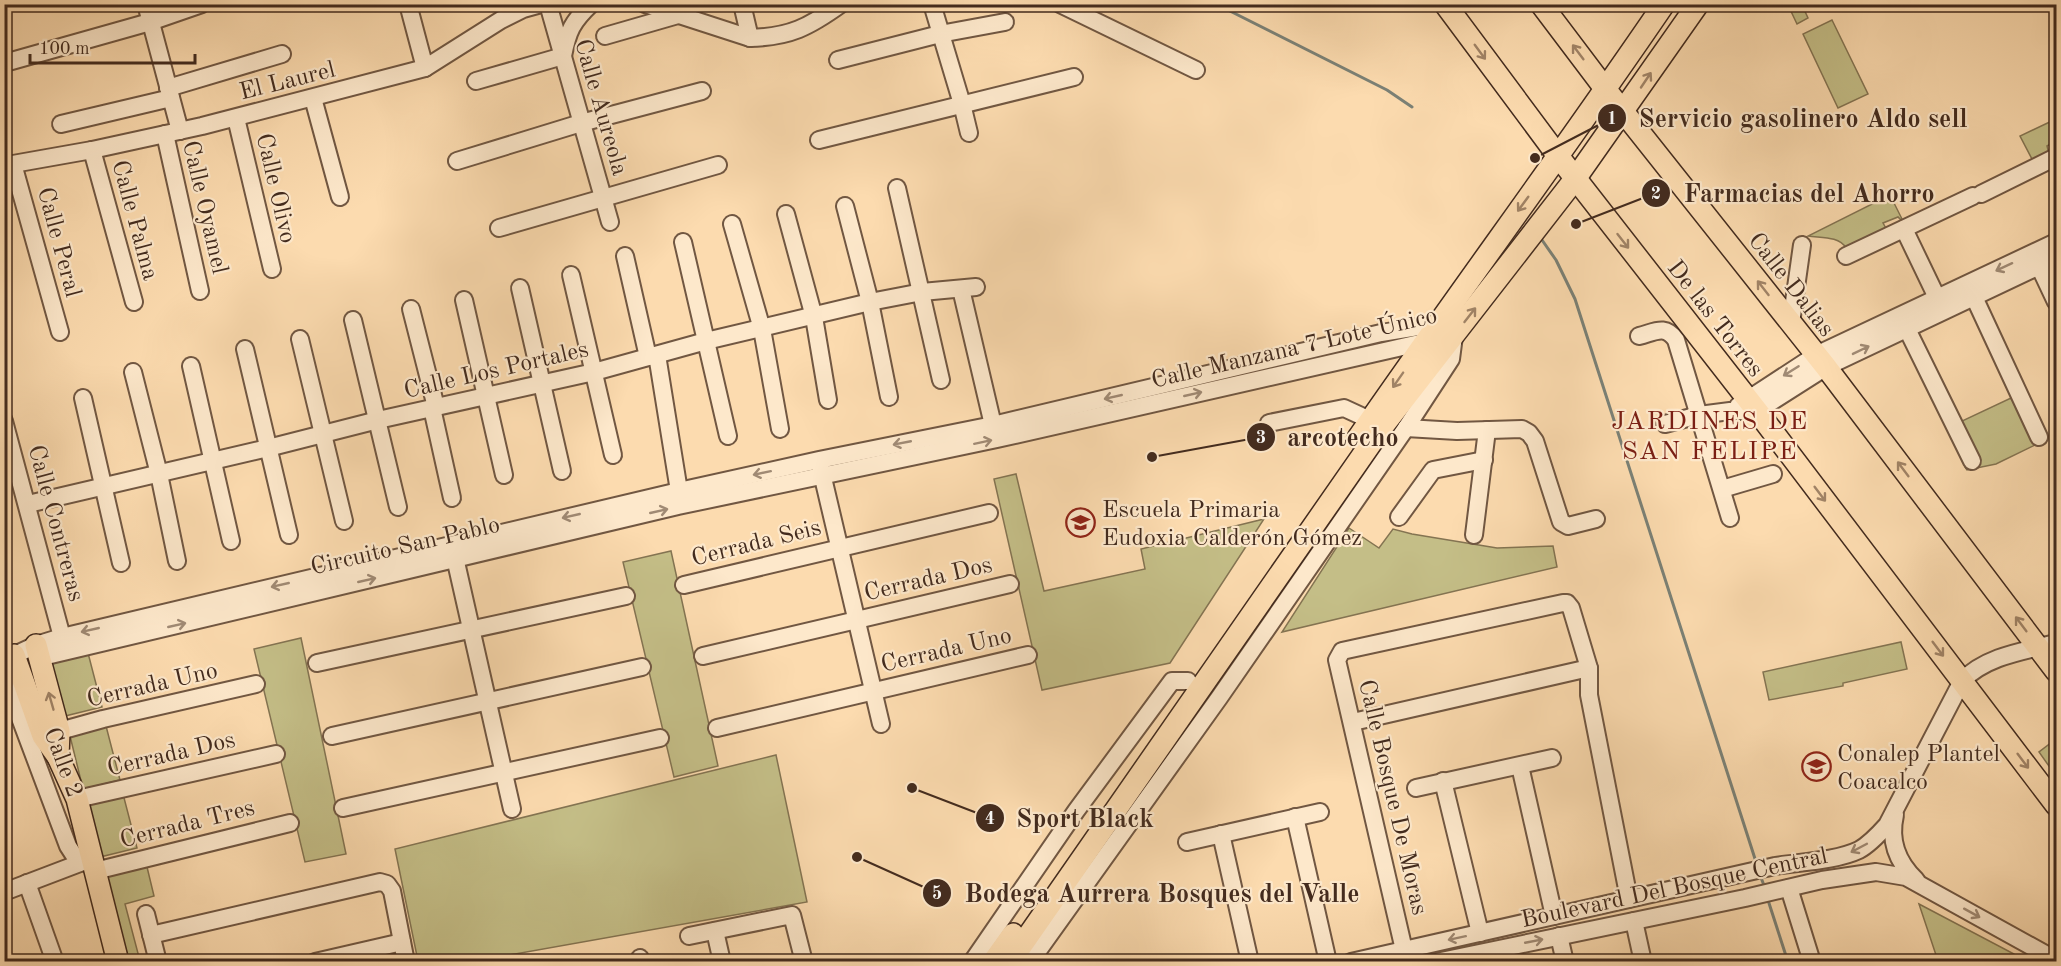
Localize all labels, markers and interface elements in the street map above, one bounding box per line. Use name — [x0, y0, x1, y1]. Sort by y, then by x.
scale bar — [30, 27, 195, 65]
street label: Calle Aureola — [569, 37, 631, 179]
text: 100 m — [39, 40, 90, 58]
one-way arrow — [1474, 43, 1486, 59]
one-way arrow — [1571, 45, 1584, 61]
street label: El Laurel — [237, 58, 338, 105]
one-way arrow — [1640, 73, 1652, 89]
callout: Servicio gasolinero Aldo sell — [1597, 96, 1980, 140]
text: Servicio gasolinero Aldo sell — [1639, 107, 1967, 133]
text: 1 — [1607, 110, 1617, 128]
street label: Calle Olivo — [251, 131, 299, 246]
street label: Calle Oyamel — [177, 139, 231, 276]
street label: Calle Palma — [107, 158, 162, 283]
callout: Farmacias del Ahorro — [1641, 171, 1947, 215]
text: Farmacias del Ahorro — [1683, 182, 1935, 208]
street label: Calle Peral — [32, 185, 84, 300]
text: 2 — [1651, 185, 1661, 203]
one-way arrow — [1517, 195, 1529, 211]
street label: Calle Dalias — [1743, 229, 1838, 342]
one-way arrow — [1617, 232, 1629, 248]
street label: De las Torres — [1662, 256, 1767, 382]
one-way arrow — [1995, 261, 2013, 273]
one-way arrow — [1757, 281, 1770, 297]
street label: Calle Manzana 7 Lote Único — [1148, 299, 1440, 394]
one-way arrow — [1463, 307, 1476, 323]
street label: Calle Los Portales — [402, 338, 591, 404]
one-way arrow — [1852, 343, 1870, 355]
one-way arrow — [1783, 366, 1800, 378]
one-way arrow — [1392, 371, 1404, 387]
one-way arrow — [1183, 388, 1202, 399]
one-way arrow — [1104, 391, 1123, 403]
district label: JARDINES DE SAN FELIPE — [1611, 409, 1809, 465]
callout: arcotecho — [1246, 415, 1411, 459]
text: arcotecho — [1287, 426, 1399, 452]
text: 3 — [1256, 429, 1266, 447]
one-way arrow — [972, 436, 992, 447]
one-way arrow — [893, 438, 913, 449]
street label: Calle Contreras — [23, 443, 87, 604]
one-way arrow — [1897, 461, 1909, 477]
one-way arrow — [752, 468, 772, 479]
one-way arrow — [1813, 486, 1826, 502]
place label: Escuela Primaria Eudoxia Calderón Gómez — [1102, 499, 1362, 551]
one-way arrow — [649, 504, 668, 516]
school or university icon: Escuela Primaria Eudoxia Calderón Gómez — [1065, 507, 1097, 539]
one-way arrow — [562, 511, 582, 522]
street label: Circuito San Pablo — [309, 514, 502, 580]
street label: Cerrada Seis — [689, 516, 824, 572]
street label: Cerrada Dos — [862, 554, 995, 606]
one-way arrow — [357, 573, 376, 585]
one-way arrow — [270, 580, 289, 592]
one-way arrow — [2015, 617, 2027, 633]
one-way arrow — [167, 619, 186, 631]
street label: Cerrada Uno — [879, 624, 1014, 678]
one-way arrow — [81, 625, 100, 637]
one-way arrow — [1932, 641, 1944, 657]
street label: Cerrada Uno — [85, 659, 220, 713]
street label: Calle Bosque De Moras — [1353, 677, 1431, 917]
one-way arrow — [45, 692, 56, 711]
street label: Calle 2 — [38, 724, 86, 801]
street label: Cerrada Dos — [105, 729, 238, 781]
place label: Conalep Plantel Coacalco — [1837, 743, 2000, 795]
school or university icon: Conalep Plantel Coacalco — [1800, 751, 1832, 783]
one-way arrow — [2016, 752, 2029, 768]
callout: Sport Black — [975, 796, 1166, 840]
street label: Cerrada Tres — [118, 797, 257, 853]
text: Sport Black — [1016, 807, 1154, 833]
text: 4 — [985, 810, 995, 828]
one-way arrow — [1850, 843, 1868, 854]
street label: Boulevard Del Bosque Central — [1519, 845, 1830, 933]
callout: Bodega Aurrera Bosques del Valle — [922, 871, 1372, 915]
text: Bodega Aurrera Bosques del Valle — [964, 882, 1360, 908]
text: 5 — [932, 885, 942, 903]
one-way arrow — [1963, 907, 1980, 919]
one-way arrow — [1447, 933, 1466, 945]
one-way arrow — [1524, 935, 1544, 946]

